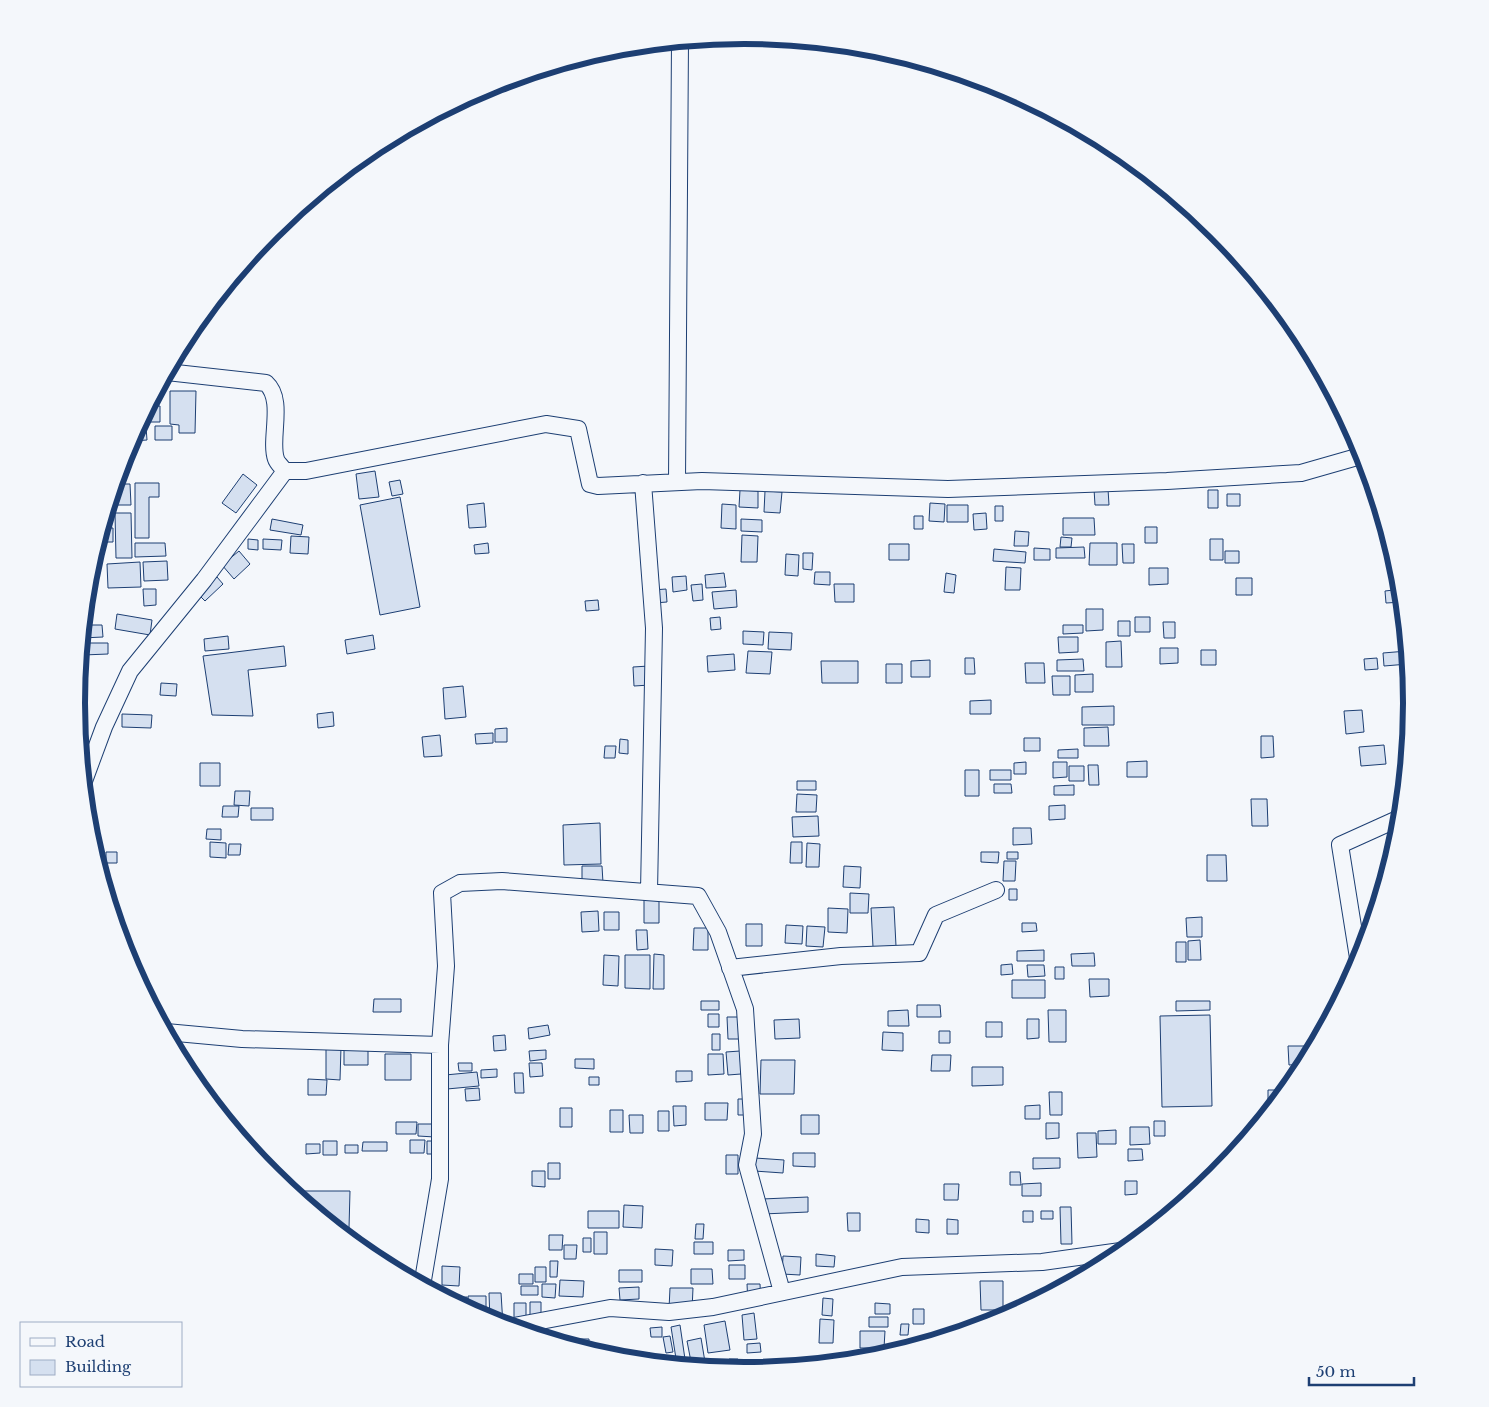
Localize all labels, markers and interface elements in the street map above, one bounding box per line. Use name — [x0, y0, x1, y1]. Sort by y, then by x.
legend — [20, 1322, 182, 1387]
text: Road — [65, 1332, 105, 1351]
scale bar — [1309, 1354, 1414, 1386]
text: Building — [65, 1357, 132, 1376]
text: 50 m — [1316, 1362, 1356, 1381]

